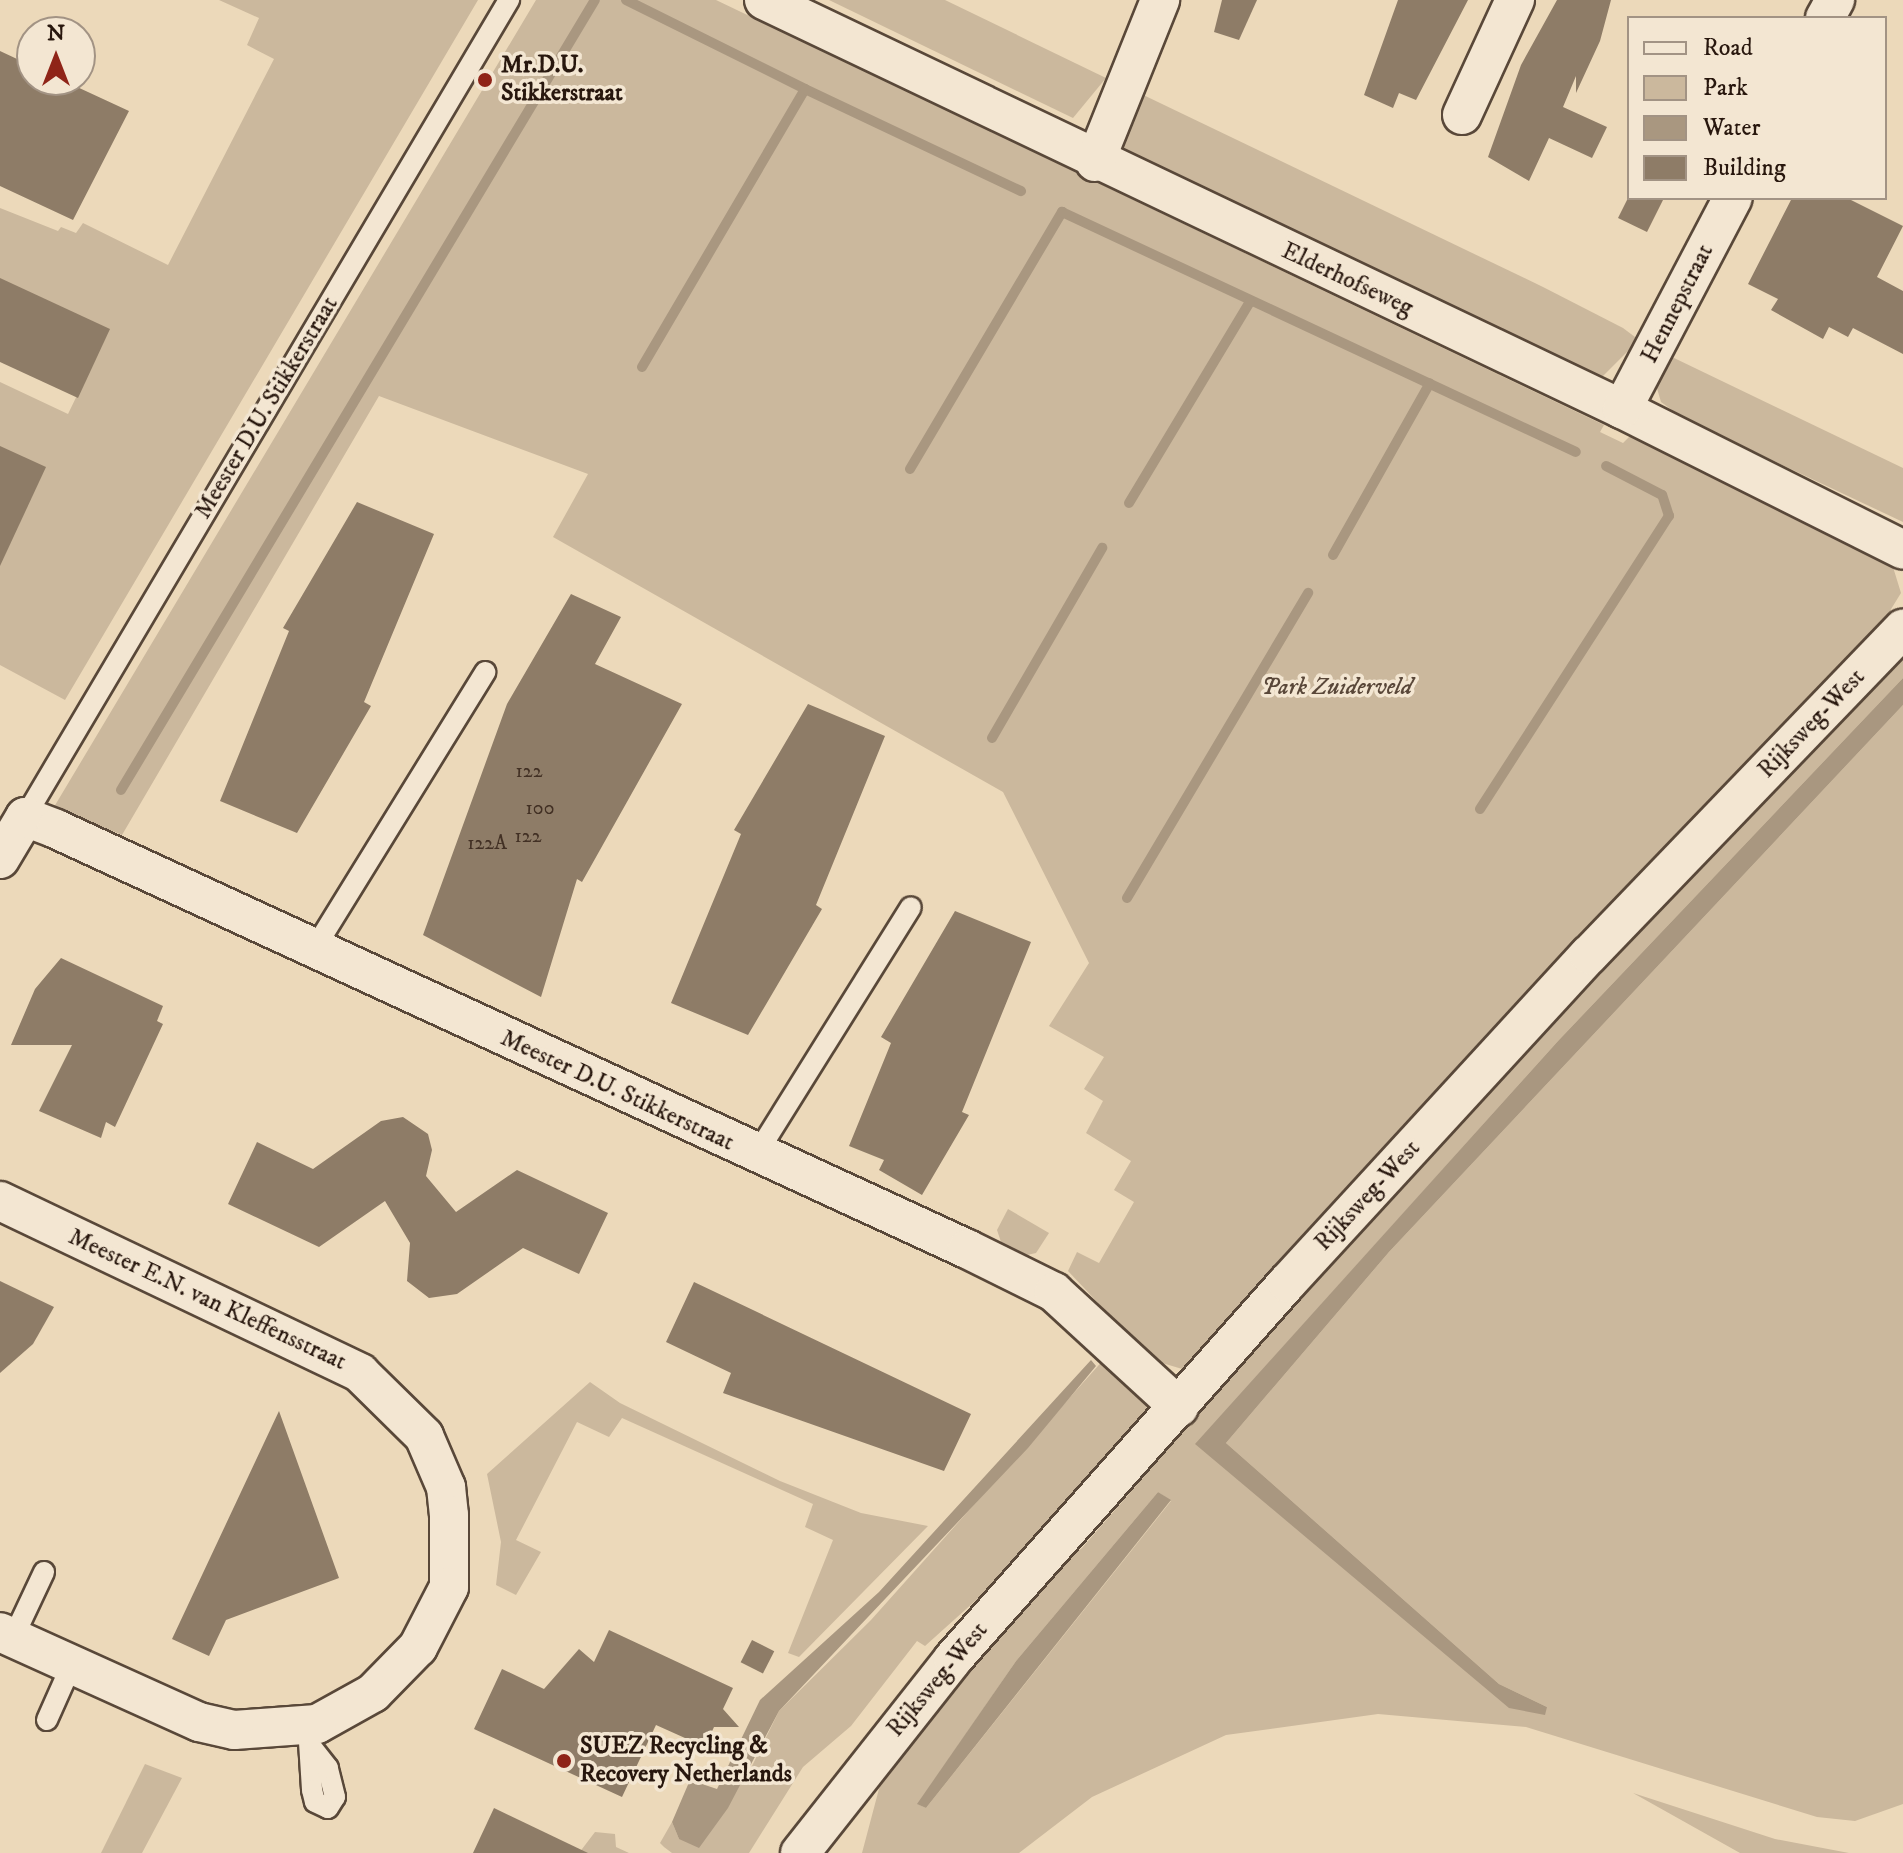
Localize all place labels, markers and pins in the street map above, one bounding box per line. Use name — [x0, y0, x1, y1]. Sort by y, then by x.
place label: Mr.D.U. Stikkerstraat — [501, 52, 623, 108]
marker: Mr.D.U. Stikkerstraat — [476, 71, 494, 89]
place label: SUEZ Recycling & Recovery Netherlands — [580, 1733, 792, 1789]
marker: SUEZ Recycling & Recovery Netherlands — [555, 1752, 573, 1770]

